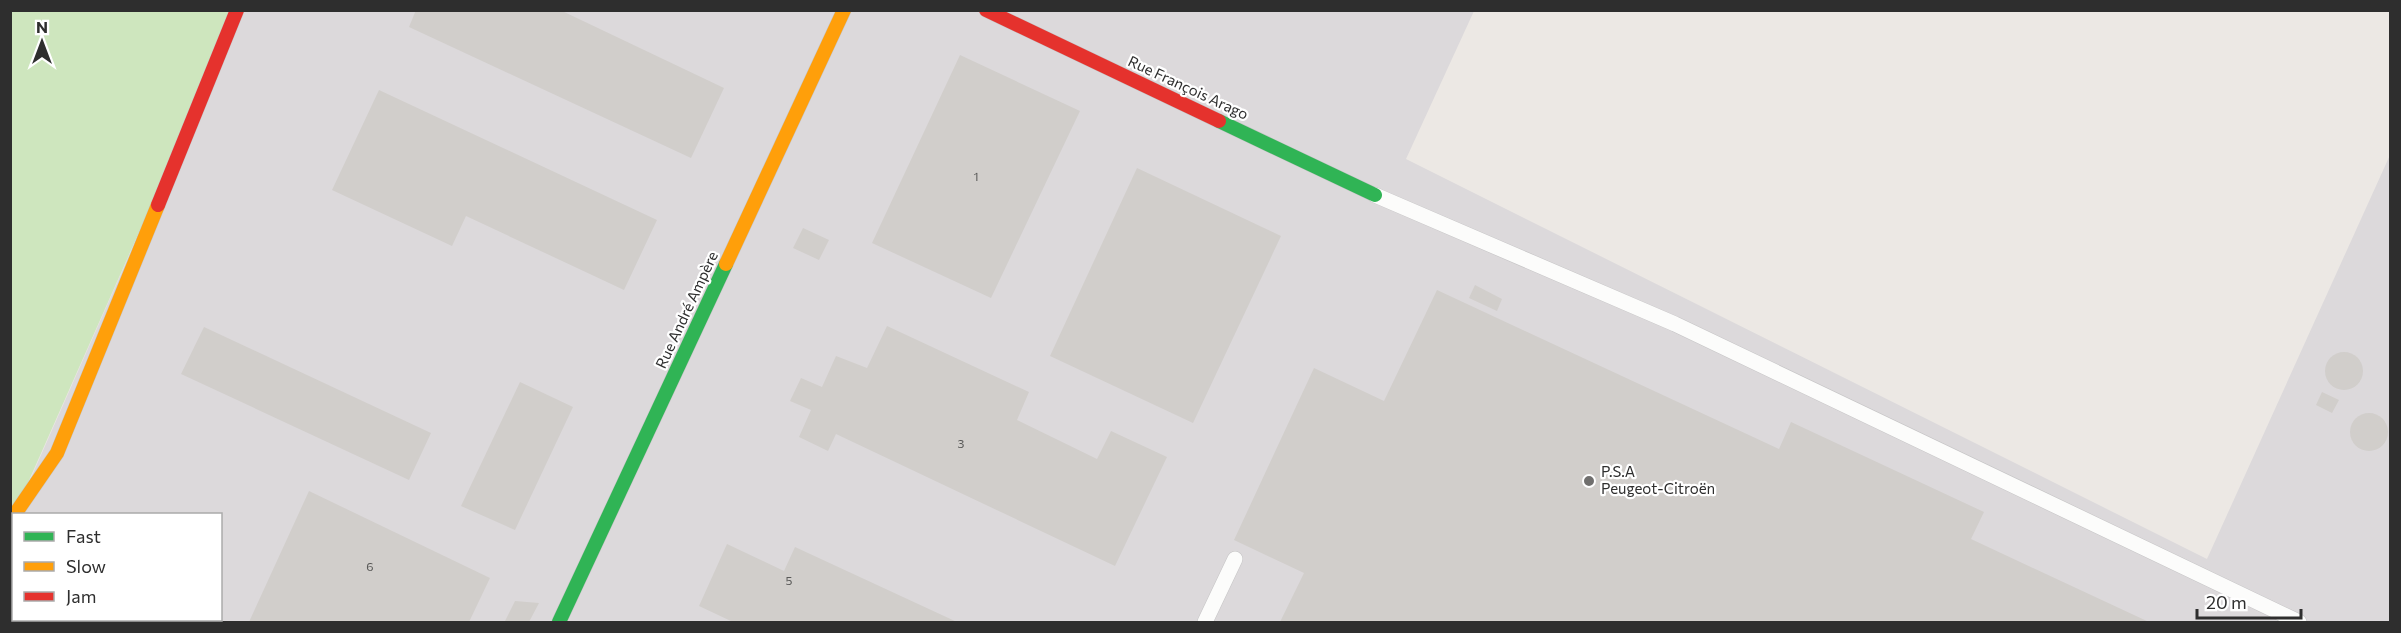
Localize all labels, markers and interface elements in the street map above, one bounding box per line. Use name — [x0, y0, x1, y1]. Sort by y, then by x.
north arrow — [12, 12, 72, 72]
text: N — [36, 17, 48, 36]
street label: Rue François Arago — [1125, 51, 1251, 123]
house number: 1 — [973, 169, 979, 183]
street label: Rue André Ampère — [651, 248, 721, 371]
house number: 3 — [958, 436, 965, 450]
place label: P.S.A Peugeot-Citroën — [1601, 462, 1715, 497]
marker: P.S.A Peugeot-Citroën — [1582, 474, 1596, 488]
legend — [12, 513, 222, 621]
text: Fast — [66, 525, 101, 547]
text: Slow — [66, 555, 106, 577]
house number: 6 — [366, 559, 374, 573]
house number: 5 — [786, 573, 793, 587]
scale bar — [2197, 582, 2300, 620]
text: Jam — [66, 585, 96, 607]
text: 20 m — [2206, 591, 2247, 613]

